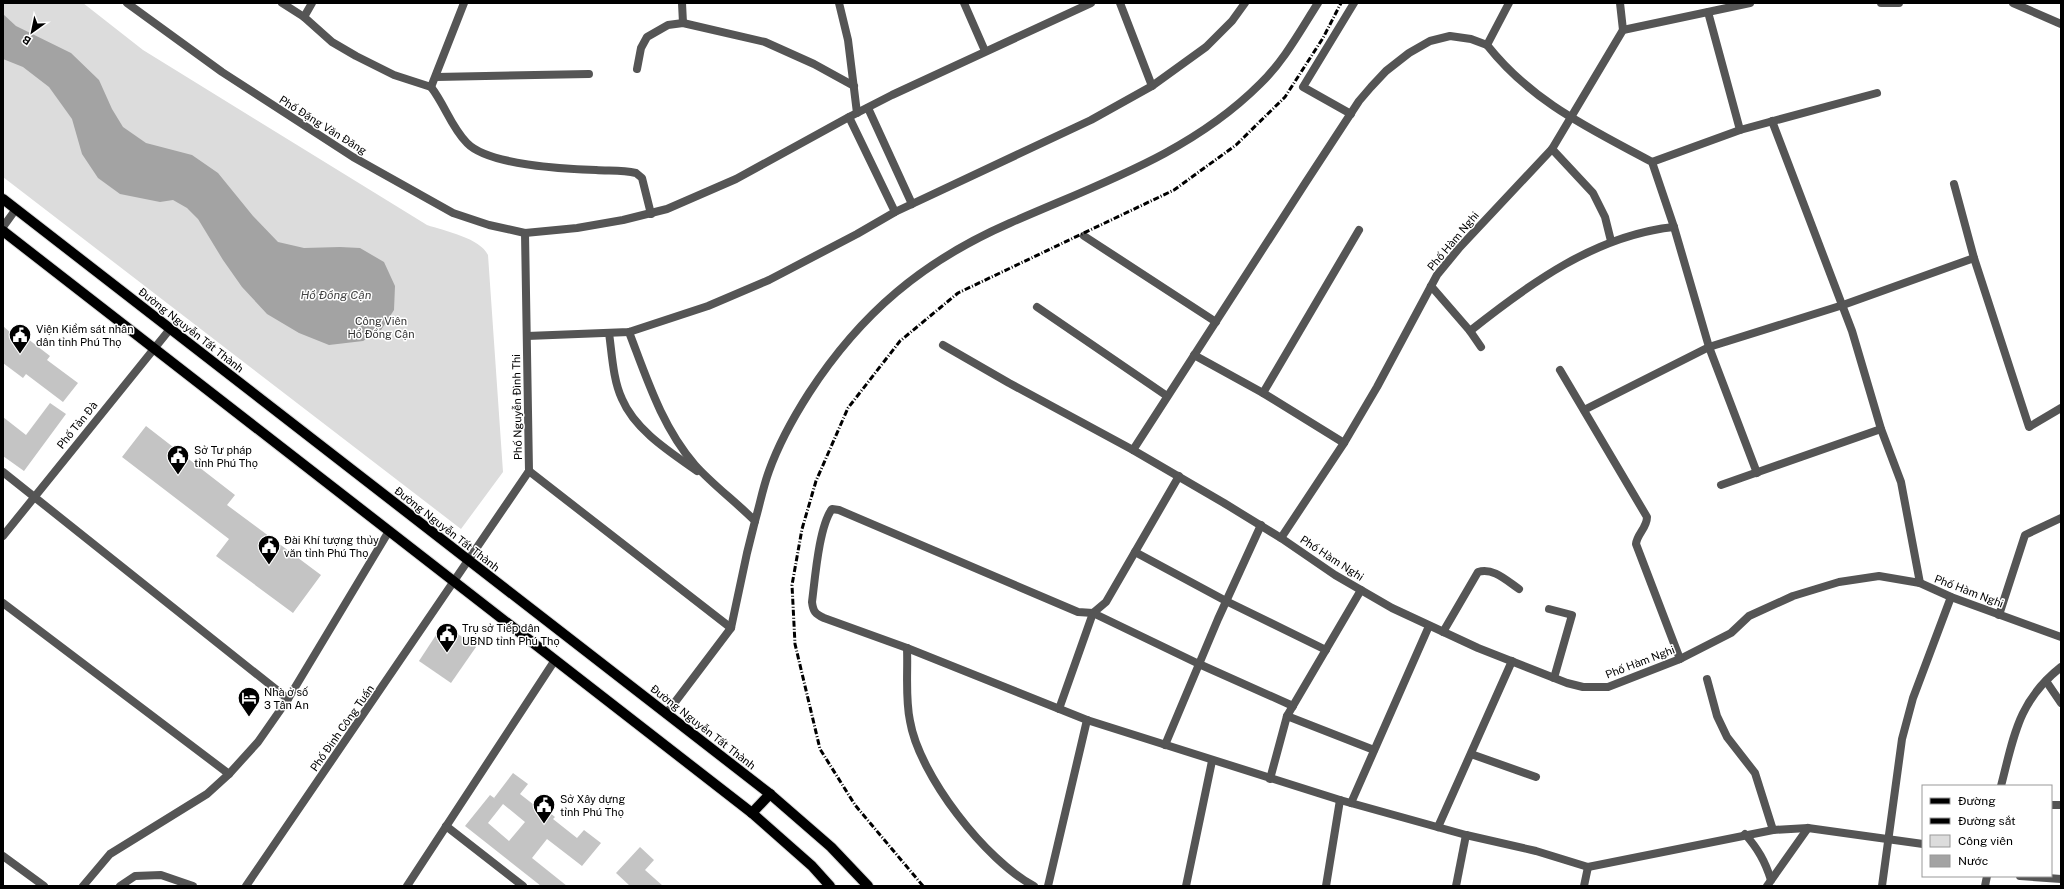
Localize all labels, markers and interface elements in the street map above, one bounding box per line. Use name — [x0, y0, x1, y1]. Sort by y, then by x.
north arrow — [12, 12, 52, 52]
text: B — [20, 33, 33, 47]
street label: Phố Đặng Văn Đăng — [277, 93, 369, 157]
street label: Phố Hàm Nghi — [1425, 209, 1481, 273]
street label: Đường Nguyễn Tất Thành — [136, 285, 246, 375]
water label: Hồ Đồng Cận — [300, 288, 372, 302]
park label: Công Viên Hồ Đồng Cận — [348, 315, 414, 340]
public building icon: Viện Kiểm sát nhân dân tỉnh Phú Thọ — [7, 322, 33, 355]
place label: Viện Kiểm sát nhân dân tỉnh Phú Thọ — [36, 323, 134, 348]
street label: Phố Nguyễn Đình Thi — [510, 354, 524, 460]
street label: Phố Tản Đà — [54, 399, 100, 451]
public building icon: Sở Tư pháp tỉnh Phú Thọ — [165, 443, 191, 476]
place label: Sở Tư pháp tỉnh Phú Thọ — [194, 444, 258, 469]
street label: Đường Nguyễn Tất Thành — [392, 484, 502, 574]
public building icon: Đài Khí tượng thủy văn tỉnh Phú Thọ — [256, 533, 282, 566]
street label: Phố Hàm Nghi — [1298, 533, 1366, 583]
place label: Đài Khí tượng thủy văn tỉnh Phú Thọ — [284, 534, 379, 559]
street label: Phố Hàm Nghi — [1933, 572, 2005, 610]
public building icon: Trụ sở Tiếp dân UBND tỉnh Phú Thọ — [434, 621, 460, 654]
place label: Trụ sở Tiếp dân UBND tỉnh Phú Thọ — [462, 622, 560, 647]
street label: Phố Hàm Nghi — [1604, 643, 1676, 681]
street label: Đường Nguyễn Tất Thành — [648, 682, 758, 772]
street label: Phố Đinh Công Tuấn — [308, 683, 376, 773]
hotel icon: Nhà ở số 3 Tân An — [236, 685, 262, 718]
place label: Nhà ở số 3 Tân An — [264, 686, 309, 711]
legend — [1922, 785, 2052, 877]
public building icon: Sở Xây dựng tỉnh Phú Thọ — [531, 792, 557, 825]
place label: Sở Xây dựng tỉnh Phú Thọ — [560, 793, 625, 818]
text: Đường — [1958, 794, 1996, 808]
text: Đường sắt — [1958, 814, 2016, 828]
text: Công viên — [1958, 834, 2013, 848]
text: Nước — [1958, 854, 1988, 868]

